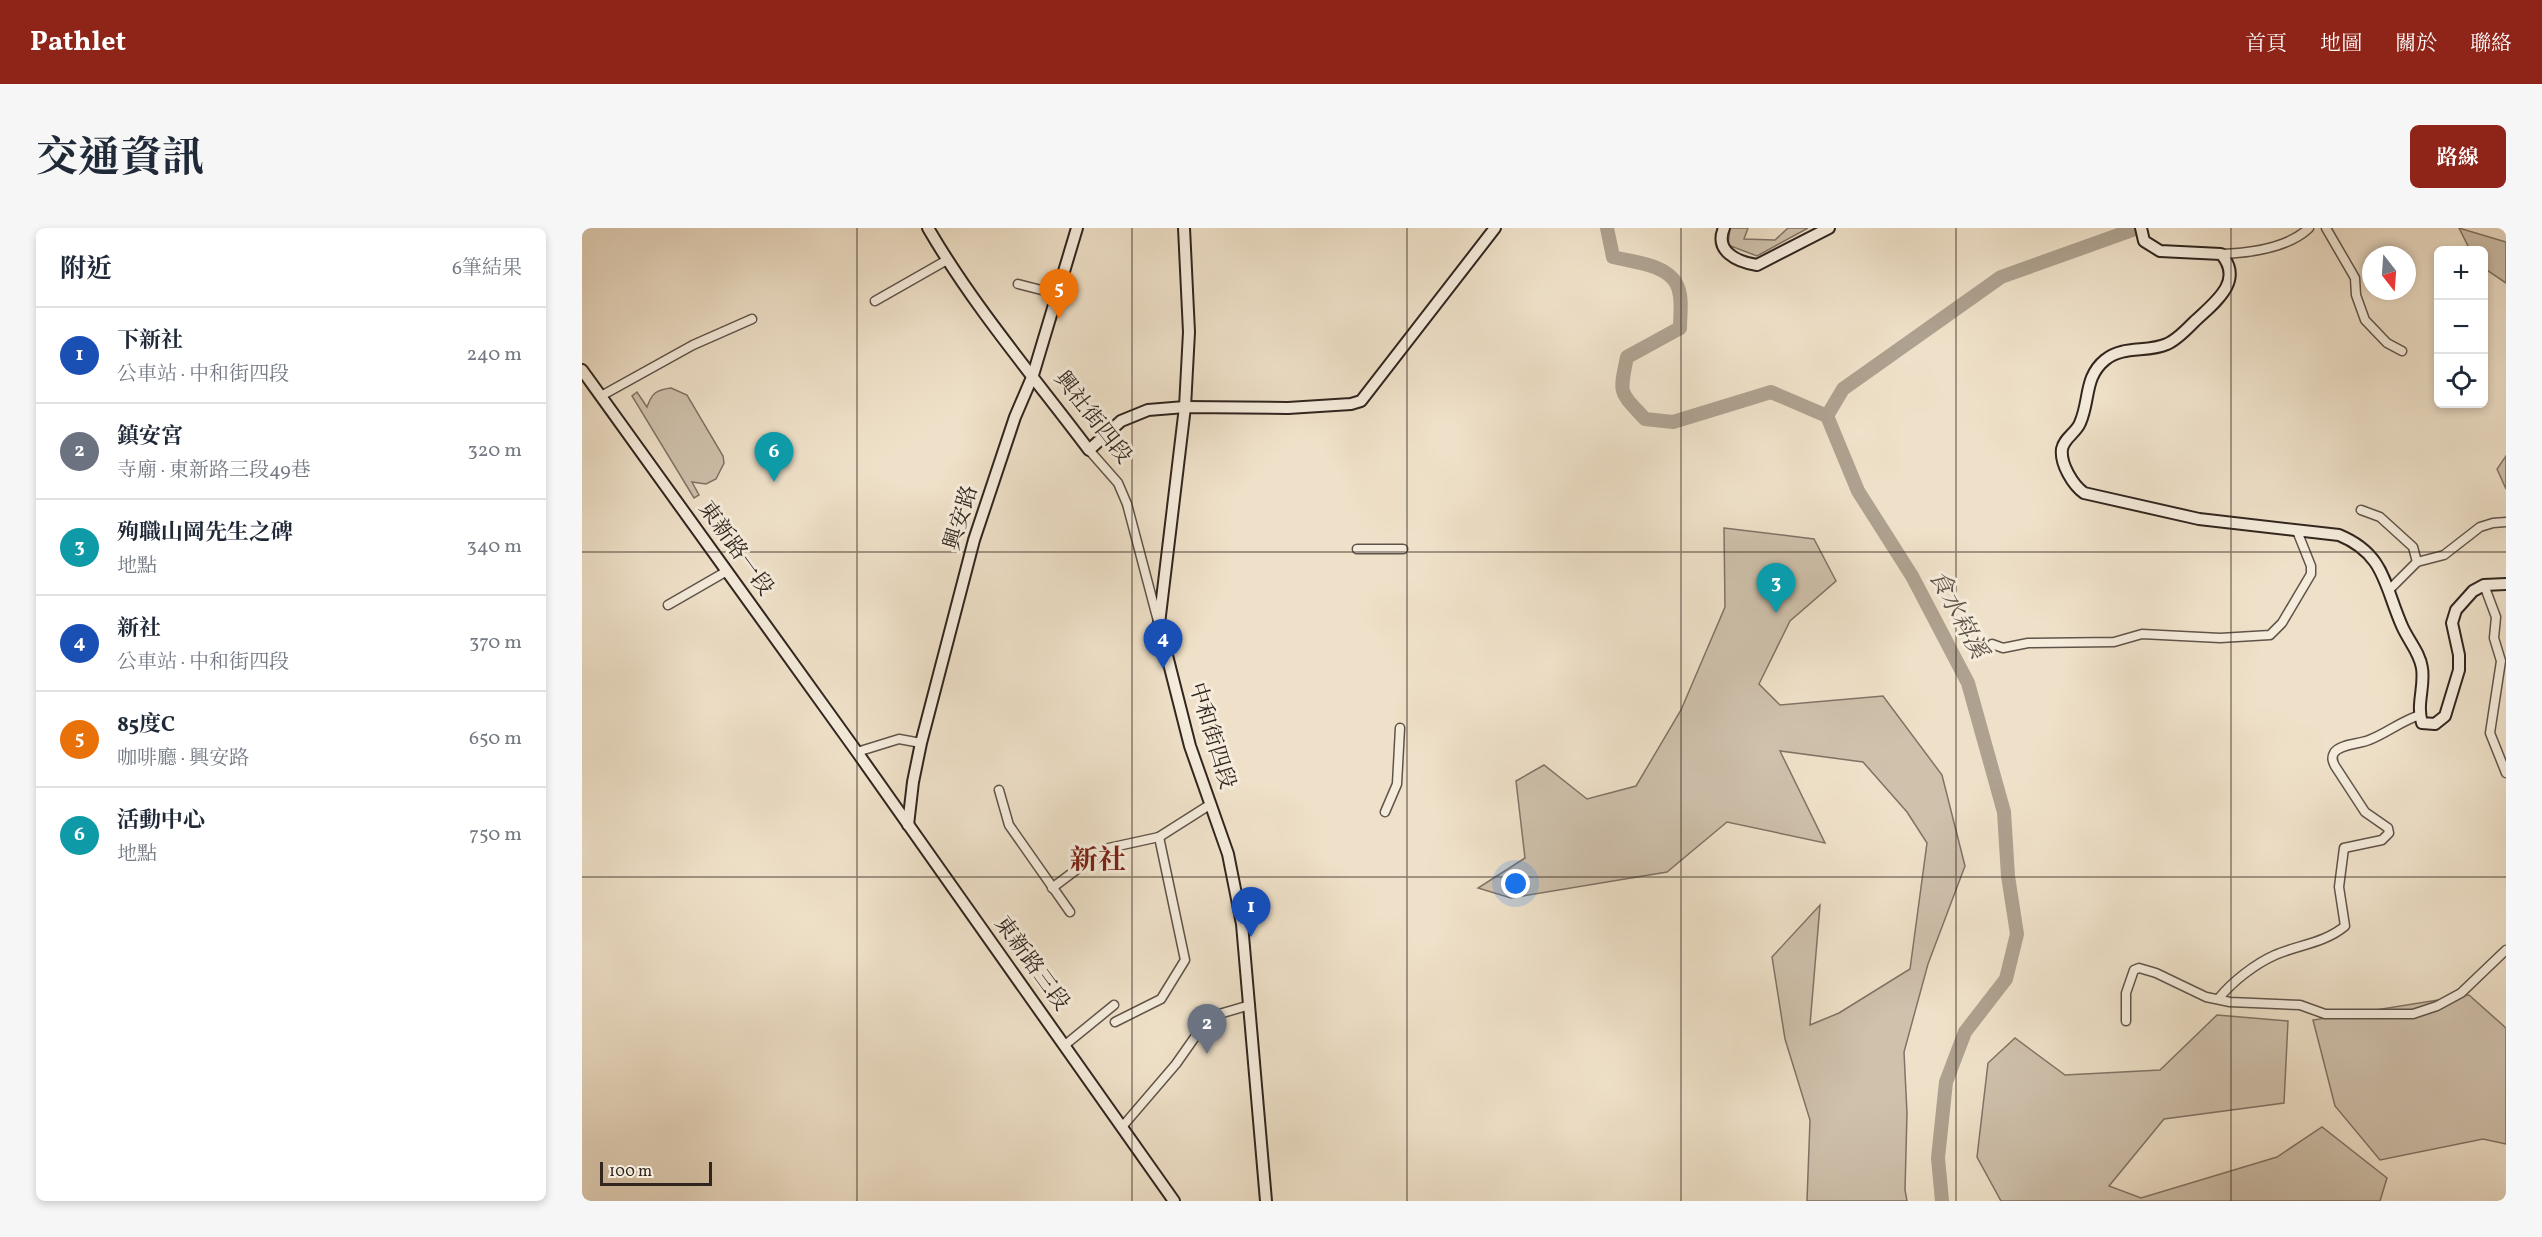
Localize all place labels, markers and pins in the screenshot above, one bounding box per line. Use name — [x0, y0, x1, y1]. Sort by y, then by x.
pin: 5 — [1040, 270, 1078, 319]
pin: 6 — [754, 432, 794, 482]
pin: 3 — [1756, 564, 1796, 613]
pin: 4 — [1144, 620, 1182, 669]
pin: 1 — [1232, 888, 1270, 937]
pin: 2 — [1188, 1004, 1226, 1054]

